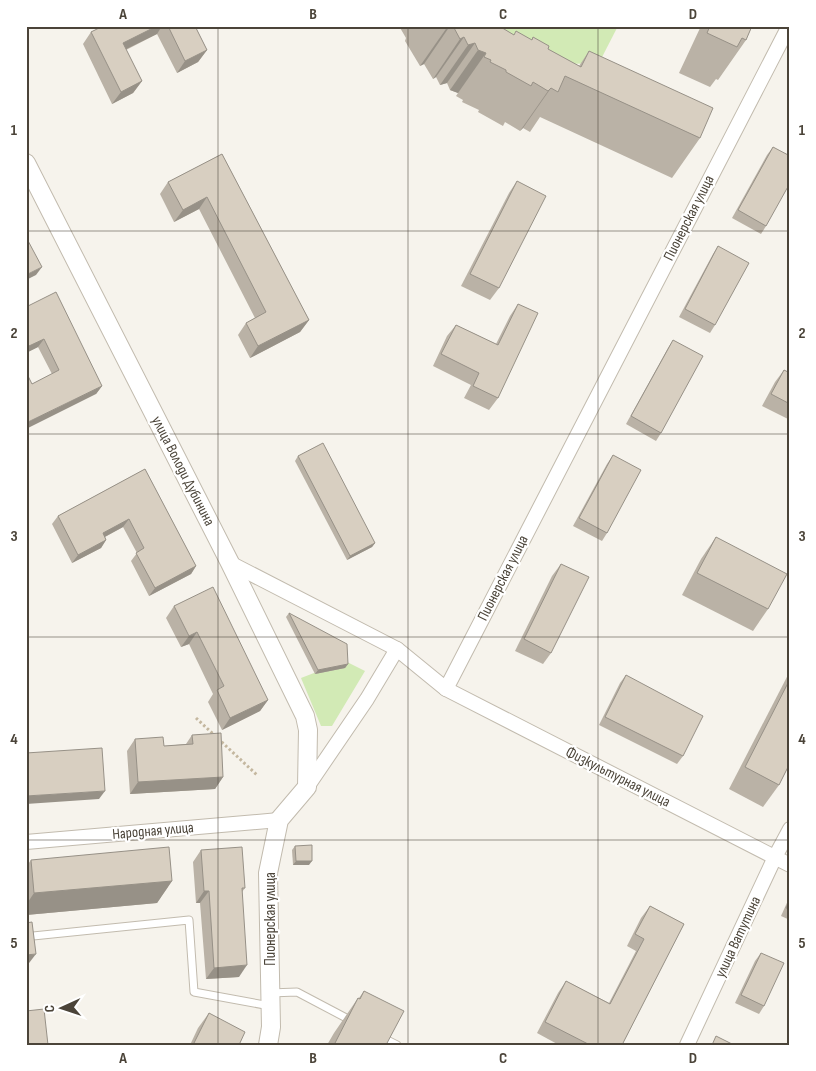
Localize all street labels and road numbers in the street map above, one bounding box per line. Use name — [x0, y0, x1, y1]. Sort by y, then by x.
street label: Пионерская улица — [659, 172, 719, 264]
street label: улица Володи Дубинина — [147, 413, 219, 529]
street label: Пионерская улица — [473, 532, 533, 624]
street label: Физкультурная улица — [563, 742, 674, 812]
street label: Народная улица — [112, 818, 195, 844]
street label: Пионерская улица — [261, 872, 280, 966]
street label: улица Ватутина — [711, 893, 765, 981]

